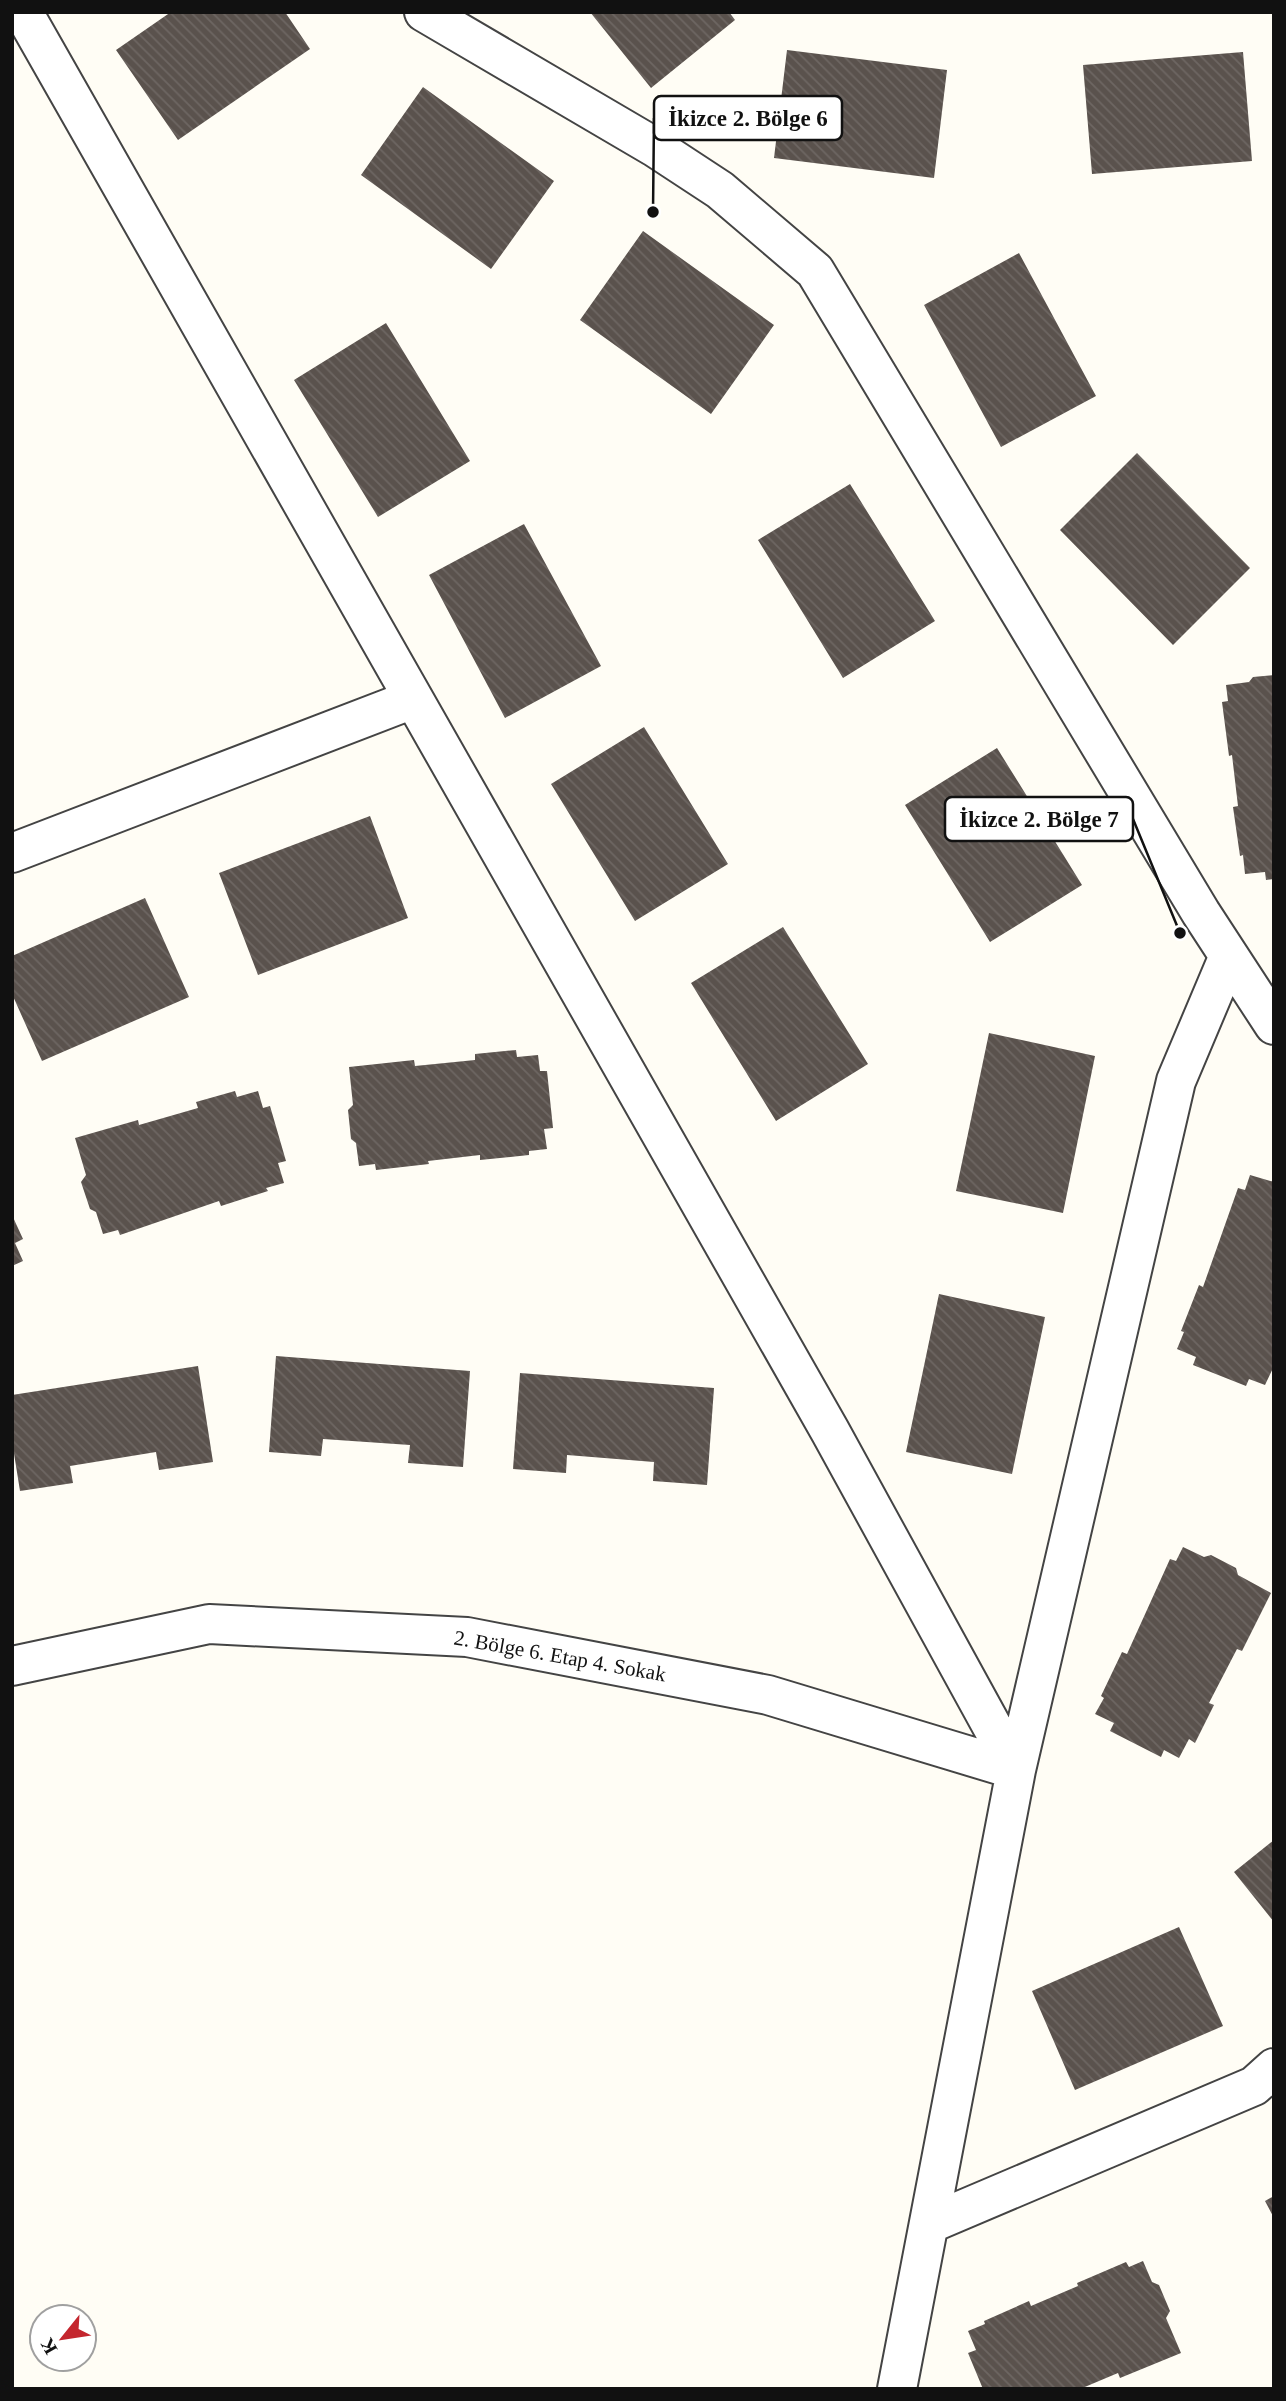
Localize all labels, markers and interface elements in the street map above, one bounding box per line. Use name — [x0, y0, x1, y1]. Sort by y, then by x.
callout: İkizce 2. Bölge 6 — [654, 96, 842, 140]
text: İkizce 2. Bölge 6 — [668, 106, 828, 131]
callout: İkizce 2. Bölge 7 — [945, 797, 1133, 841]
text: İkizce 2. Bölge 7 — [959, 807, 1119, 832]
street label: 2. Bölge 6. Etap 4. Sokak — [452, 1626, 668, 1687]
north arrow — [28, 2303, 98, 2373]
text: K — [36, 2334, 61, 2358]

